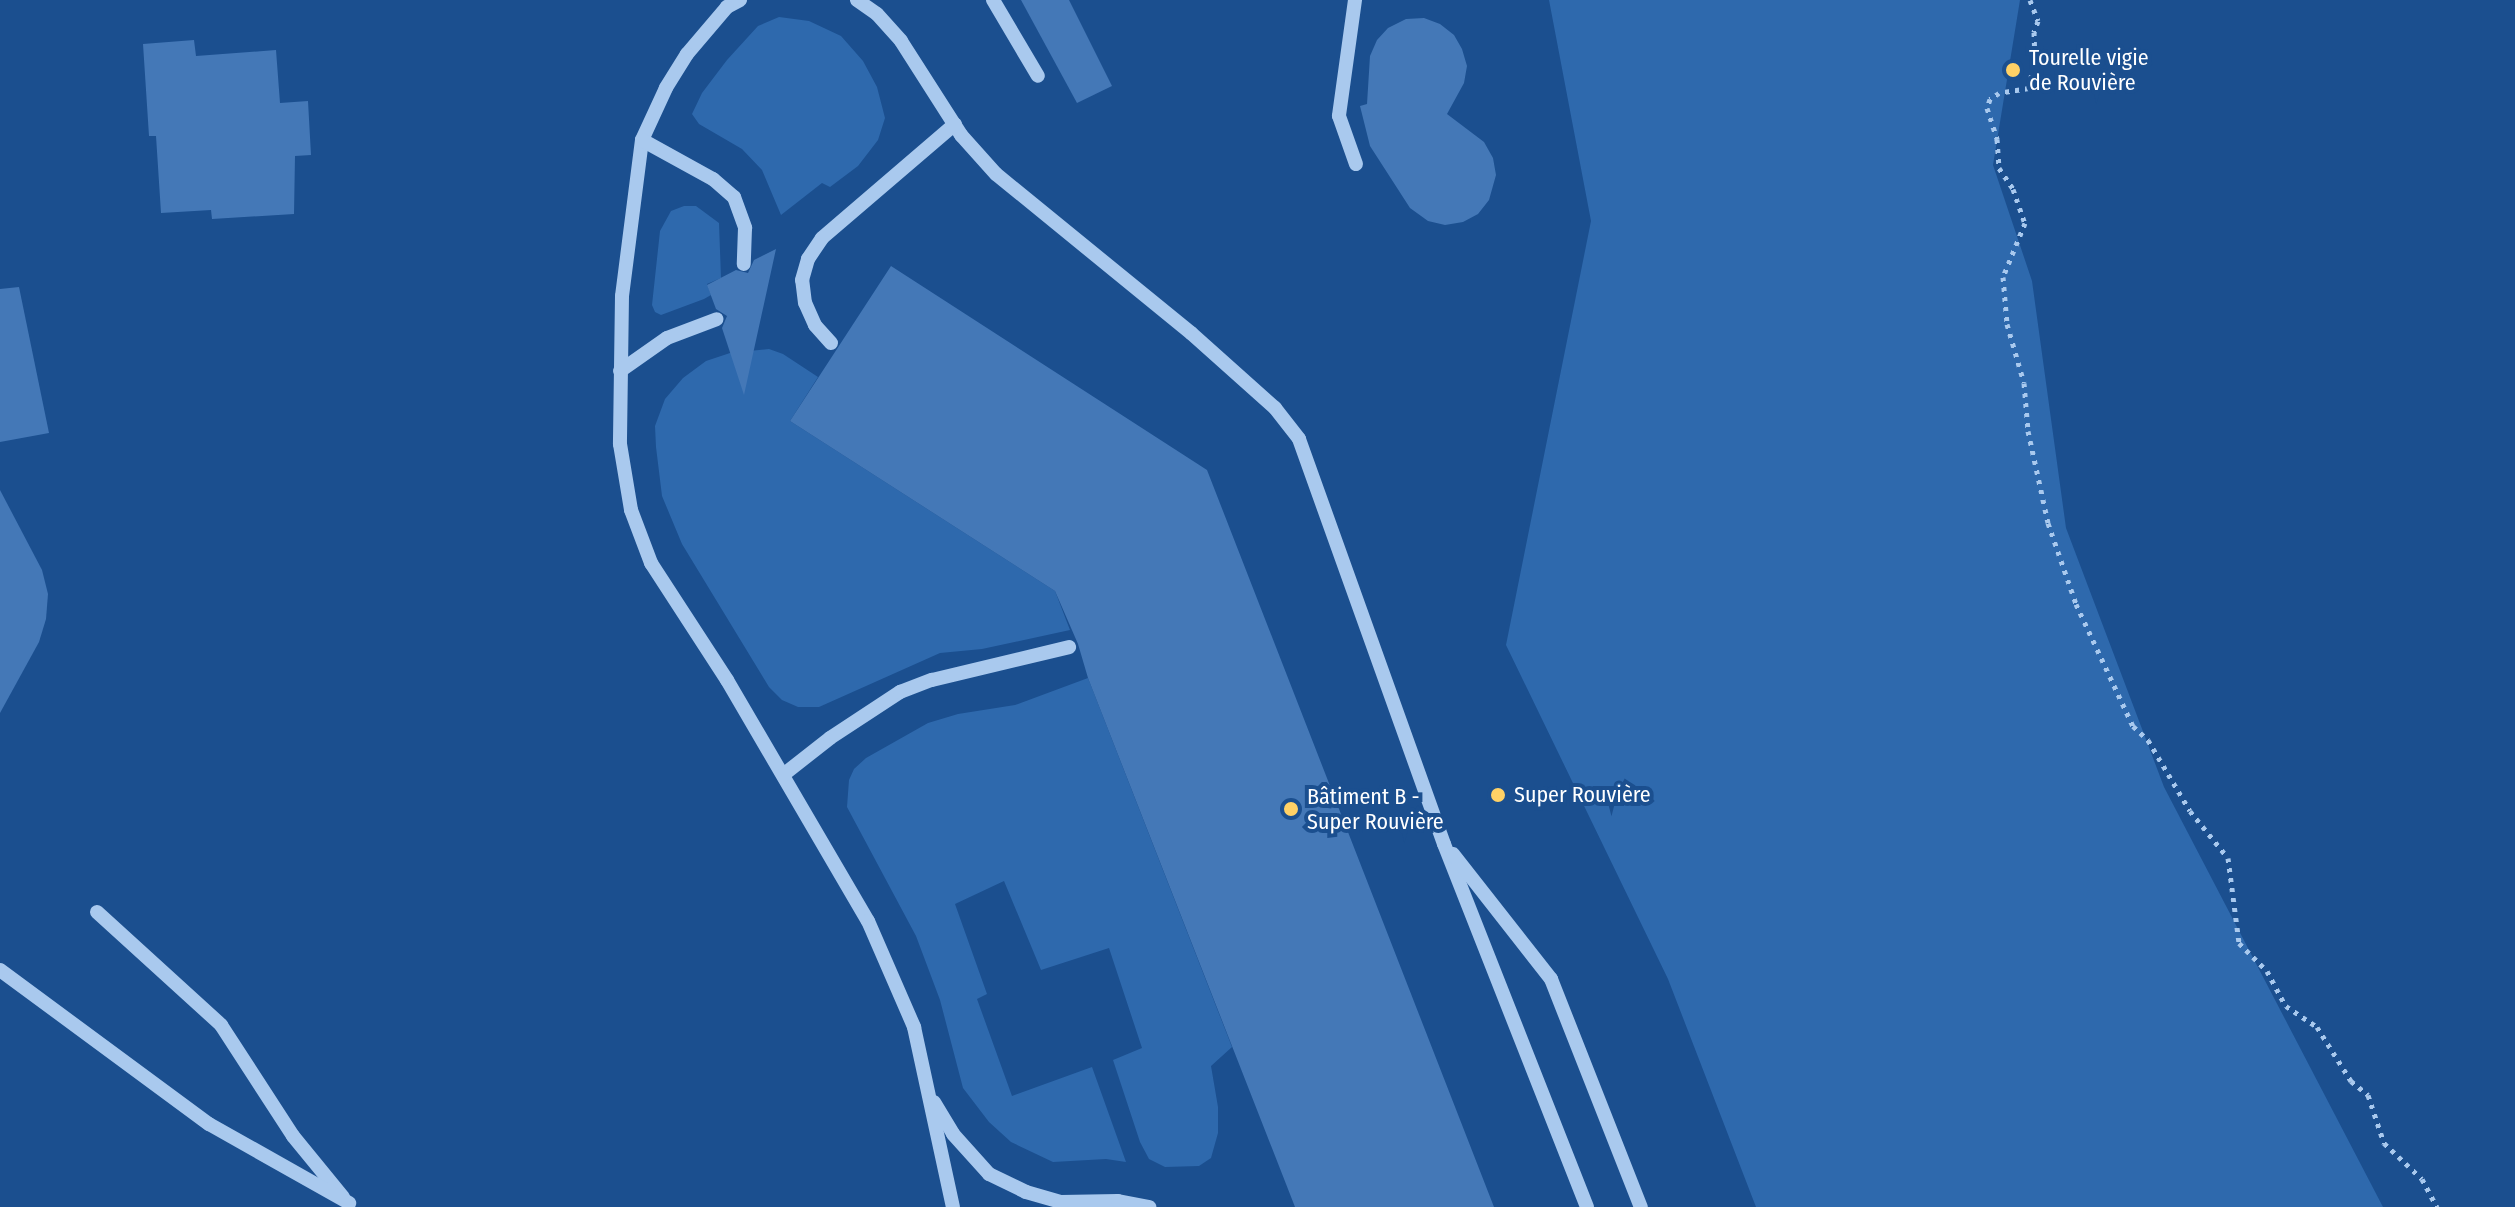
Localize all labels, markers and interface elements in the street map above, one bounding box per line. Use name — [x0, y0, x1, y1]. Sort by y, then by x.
place label: Tourelle vigie de Rouvière — [2029, 44, 2149, 96]
marker: Tourelle vigie de Rouvière — [2004, 61, 2022, 79]
place label: Super Rouvière — [1514, 782, 1651, 808]
place label: Bâtiment B - Super Rouvière — [1307, 783, 1444, 834]
marker: Super Rouvière — [1489, 786, 1507, 804]
marker: Bâtiment B - Super Rouvière — [1282, 800, 1300, 818]

